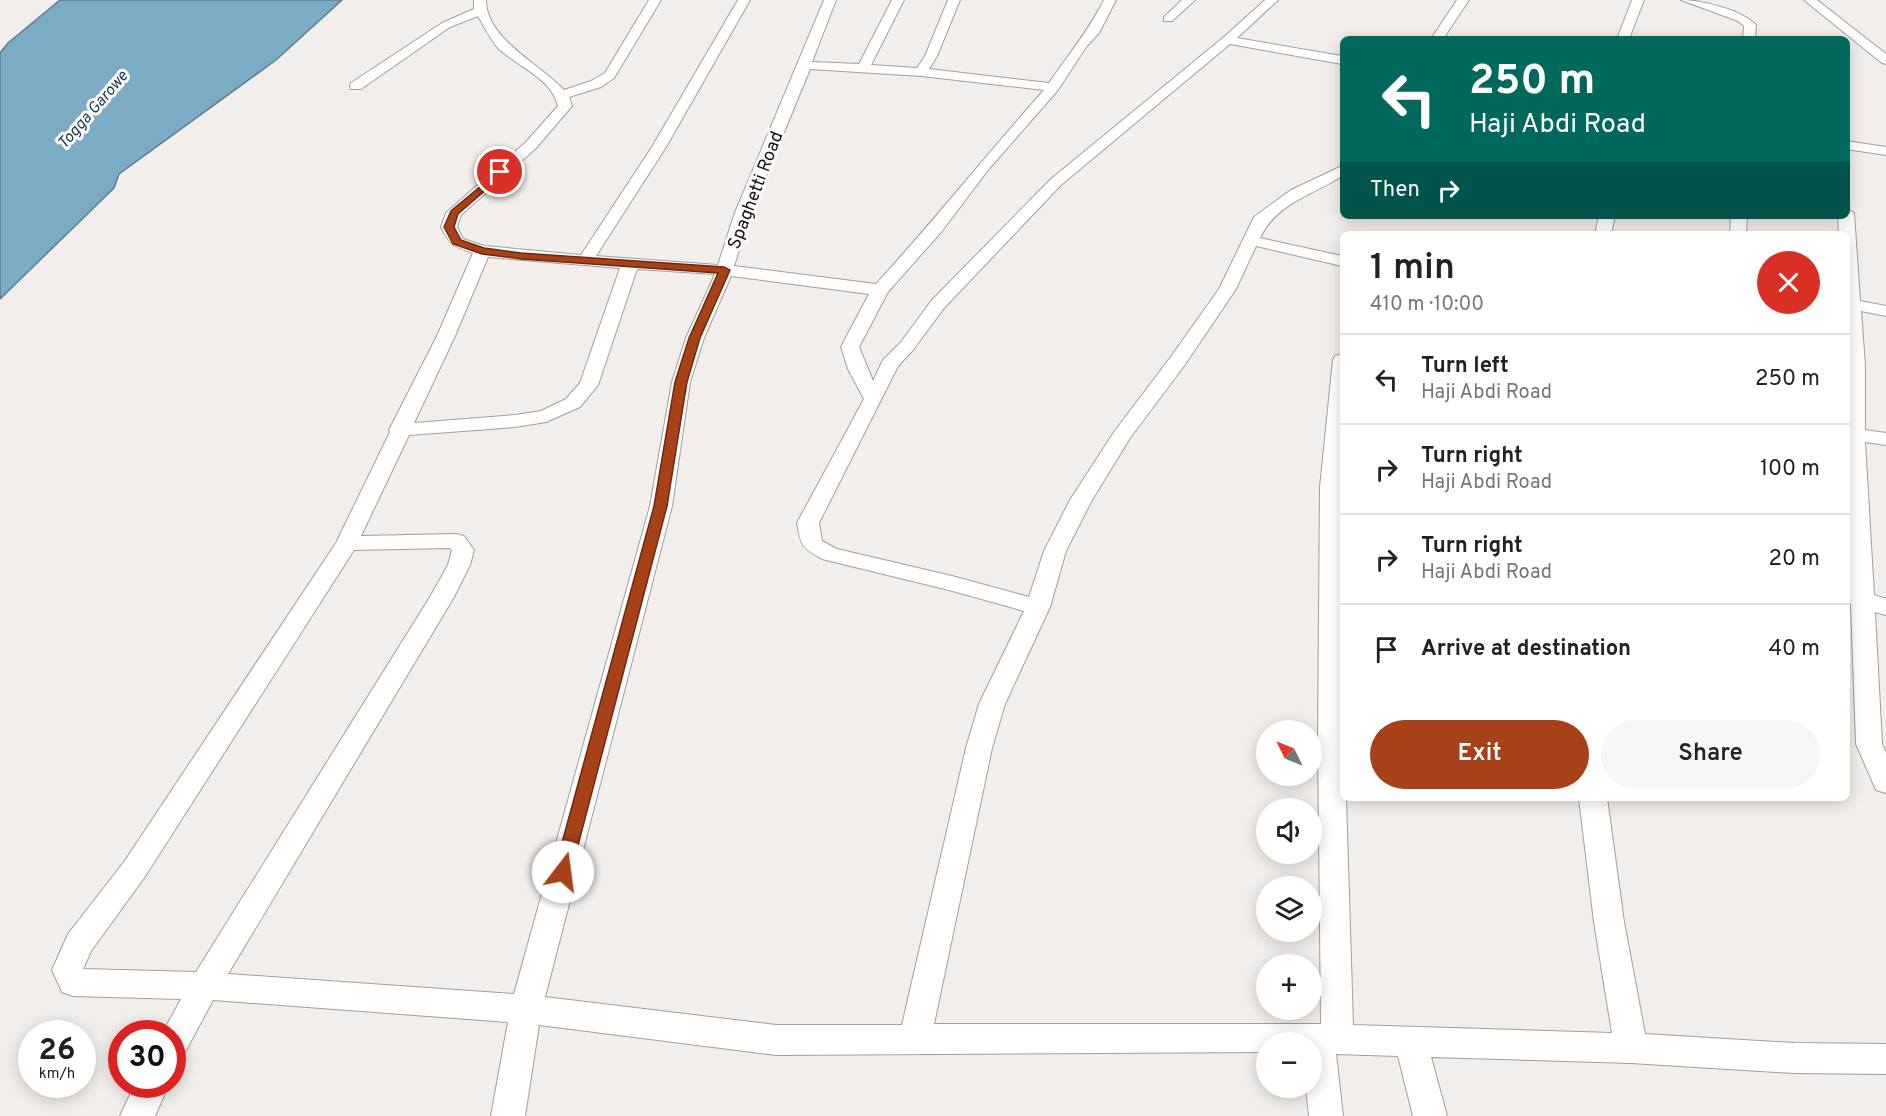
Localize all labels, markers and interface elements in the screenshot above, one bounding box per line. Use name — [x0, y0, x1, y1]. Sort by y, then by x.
text: 250 m — [1469, 56, 1595, 109]
icon: left — [1370, 60, 1448, 138]
water label: Togga Garowe — [54, 66, 134, 154]
text: Haji Abdi Road — [1469, 108, 1646, 142]
street label: Spaghetti Road — [723, 128, 789, 253]
pin — [474, 146, 525, 197]
icon: arrive — [483, 155, 516, 188]
icon: right — [1432, 174, 1465, 207]
text: Then — [1370, 177, 1420, 204]
text: 1 min — [1370, 246, 1455, 292]
button: close — [1757, 251, 1820, 314]
text: 410 m · 10:00 — [1370, 292, 1484, 318]
text: Turn left — [1421, 353, 1509, 380]
icon: left — [1370, 363, 1403, 396]
text: 250 m — [1755, 366, 1820, 393]
text: Haji Abdi Road — [1421, 380, 1552, 406]
text: Turn right — [1421, 443, 1523, 470]
icon: right — [1370, 453, 1403, 486]
text: 100 m — [1760, 456, 1820, 483]
text: Haji Abdi Road — [1421, 470, 1552, 496]
text: Turn right — [1421, 533, 1523, 560]
icon: right — [1370, 543, 1403, 576]
text: 20 m — [1769, 546, 1820, 573]
text: Haji Abdi Road — [1421, 560, 1552, 586]
icon: arrive — [1370, 633, 1403, 666]
text: Arrive at destination — [1421, 636, 1631, 663]
text: 40 m — [1768, 636, 1820, 663]
north arrow — [1256, 720, 1322, 786]
map controls — [1256, 720, 1322, 1098]
button: Exit — [1370, 720, 1589, 789]
button: Share — [1601, 720, 1820, 789]
button: sound — [1256, 798, 1322, 864]
position arrow — [531, 840, 595, 904]
button: layers — [1256, 876, 1322, 942]
button: + — [1256, 954, 1322, 1020]
speed limit sign: 30 — [108, 1020, 186, 1098]
button: − — [1256, 1032, 1322, 1098]
text: 26 — [39, 1033, 75, 1070]
text: km/h — [39, 1065, 75, 1084]

